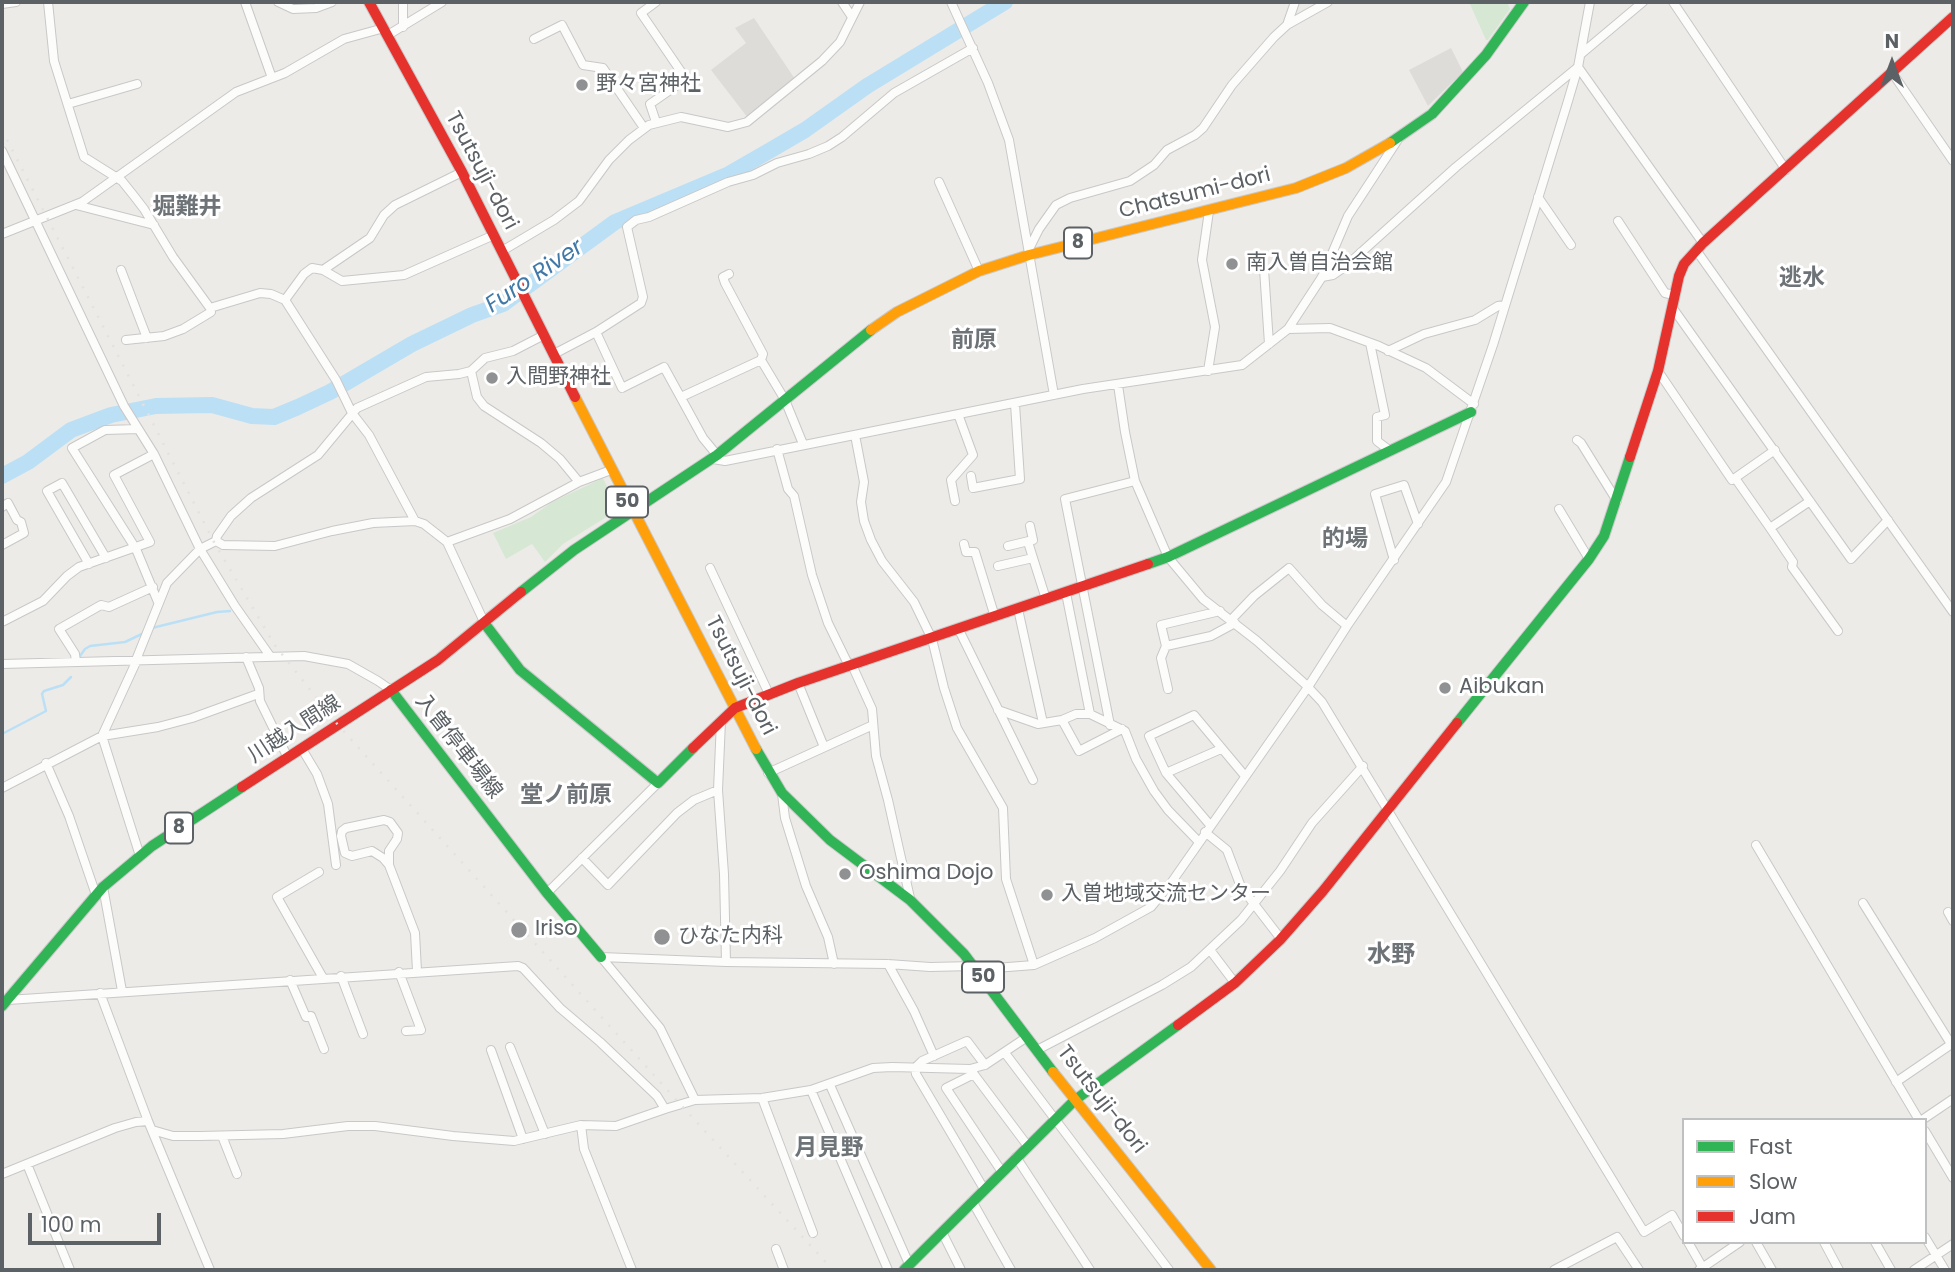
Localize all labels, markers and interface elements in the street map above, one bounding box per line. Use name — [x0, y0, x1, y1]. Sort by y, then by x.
north arrow — [1857, 28, 1927, 98]
text: N — [1885, 28, 1899, 55]
place label: 野々宮神社 — [596, 72, 701, 98]
marker: 野々宮神社 — [574, 77, 590, 93]
street label: Tsutsuji-dori — [439, 108, 523, 234]
street label: Chatsumi-dori — [1117, 163, 1273, 225]
district label: 堀難井 — [153, 194, 221, 222]
road number: 8 — [1064, 228, 1092, 258]
water label: Furo River — [481, 234, 589, 320]
place label: 南入曽自治会館 — [1246, 251, 1393, 277]
marker: 南入曽自治会館 — [1224, 256, 1240, 272]
district label: 逃水 — [1779, 265, 1825, 293]
district label: 前原 — [951, 327, 997, 355]
place label: 入間野神社 — [506, 365, 611, 391]
marker: 入間野神社 — [484, 370, 500, 386]
road number: 50 — [606, 486, 648, 517]
district label: 的場 — [1322, 526, 1368, 554]
street label: Tsutsuji-dori — [699, 612, 781, 740]
place label: Aibukan — [1459, 675, 1544, 701]
marker: Aibukan — [1437, 680, 1453, 696]
street label: 入曽停車場線 — [409, 690, 507, 804]
street label: 川越入間線 — [244, 691, 346, 769]
district label: 堂ノ前原 — [520, 782, 612, 810]
road number: 8 — [165, 813, 193, 844]
place label: Oshima Dojo — [859, 861, 993, 887]
marker: Oshima Dojo — [837, 866, 853, 882]
place label: 入曽地域交流センター — [1061, 882, 1271, 908]
marker: 入曽地域交流センター — [1039, 887, 1055, 903]
place label: Iriso — [535, 917, 578, 943]
marker: Iriso — [509, 920, 529, 940]
place label: ひなた内科 — [678, 924, 783, 950]
marker: ひなた内科 — [652, 927, 672, 947]
district label: 水野 — [1367, 942, 1415, 970]
road number: 50 — [962, 962, 1004, 993]
street label: Tsutsuji-dori — [1051, 1041, 1151, 1159]
legend — [1682, 1118, 1927, 1244]
text: Fast — [1749, 1132, 1792, 1161]
district label: 月見野 — [795, 1135, 863, 1163]
text: Slow — [1749, 1167, 1797, 1196]
scale bar — [32, 1198, 164, 1242]
text: Jam — [1749, 1202, 1796, 1231]
text: 100 m — [41, 1210, 101, 1239]

